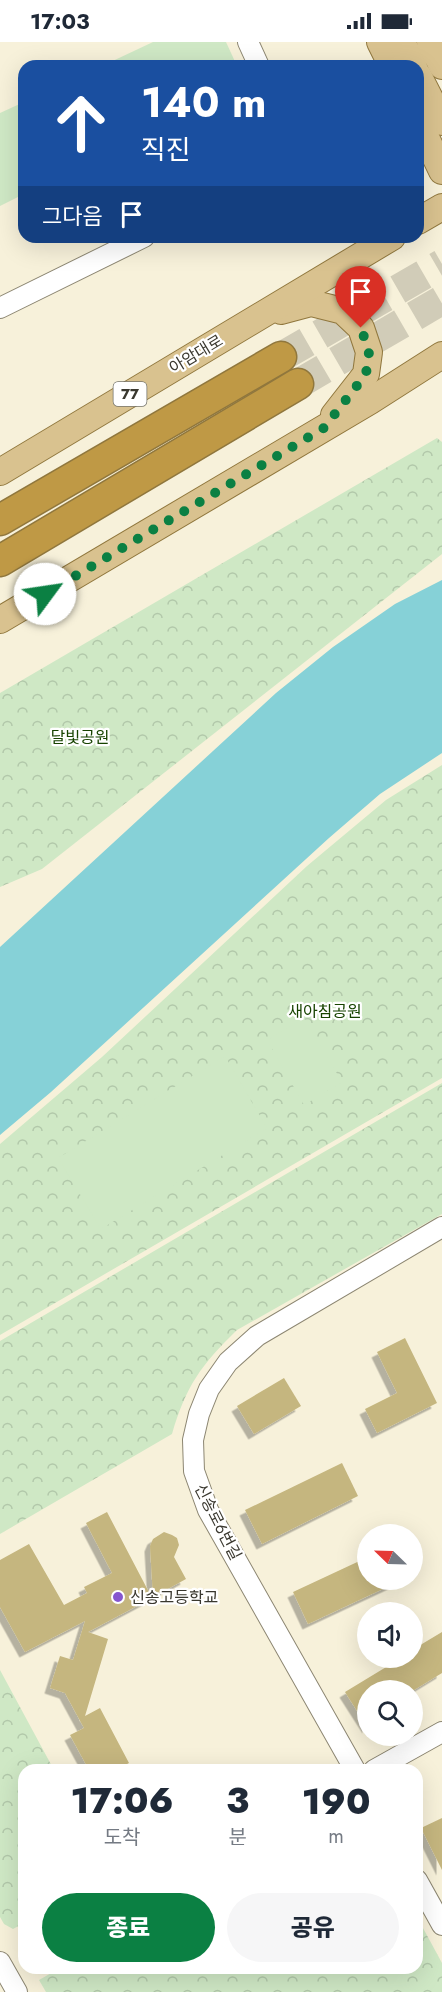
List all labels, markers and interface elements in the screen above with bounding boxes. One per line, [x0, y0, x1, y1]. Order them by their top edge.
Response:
text: 17:03 [30, 5, 90, 37]
text: 140 m [141, 72, 267, 133]
icon: ahead [42, 84, 120, 162]
text: 직진 [141, 130, 191, 169]
icon: arrive [115, 198, 148, 231]
text: 그다음 [42, 200, 103, 232]
pin [335, 266, 386, 328]
icon: arrive [344, 275, 377, 308]
street label: 아암대로 [165, 329, 227, 379]
road number: 77 [114, 382, 146, 406]
position arrow [13.0, 562, 77.0, 626]
park label: 달빛공원 [51, 726, 109, 749]
park label: 새아침공원 [288, 1000, 362, 1023]
street label: 신송로6번길 [189, 1480, 247, 1564]
north arrow [357, 1524, 423, 1590]
map controls [357, 1524, 423, 1746]
place label: 신송고등학교 [130, 1586, 218, 1609]
marker: 신송고등학교 [111, 1590, 125, 1604]
button: sound [357, 1602, 423, 1668]
button: search [357, 1680, 423, 1746]
text: 17:06 [71, 1774, 174, 1826]
text: 3 [226, 1774, 249, 1826]
text: 190 [302, 1775, 370, 1827]
text: m [328, 1822, 344, 1851]
text: 도착 [104, 1823, 140, 1852]
text: 분 [228, 1823, 247, 1852]
button: 종료 [42, 1893, 215, 1962]
button: 공유 [227, 1893, 399, 1962]

